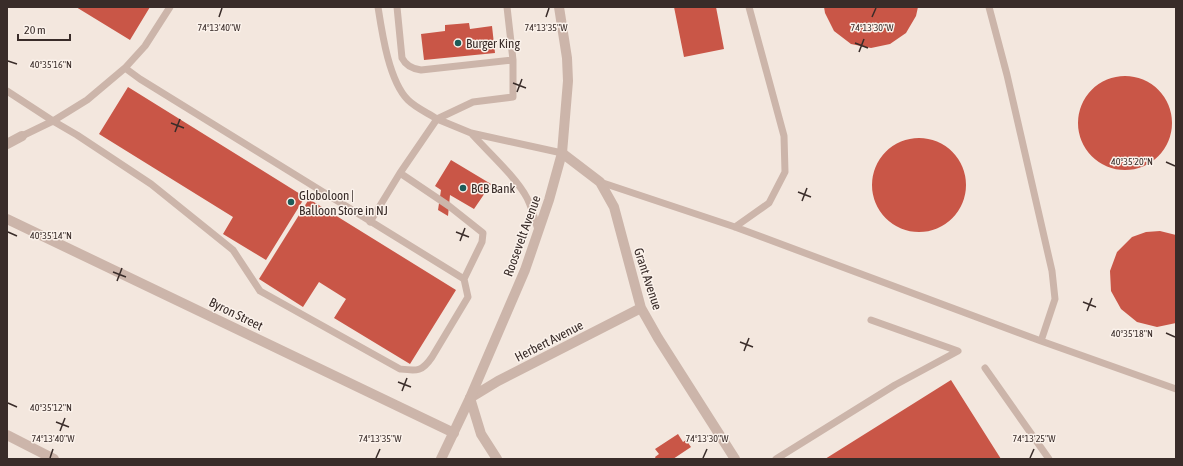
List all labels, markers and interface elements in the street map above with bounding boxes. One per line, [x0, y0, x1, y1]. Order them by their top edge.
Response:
scale bar [18, 16, 70, 42]
text: 74°13'40"W [197, 22, 241, 33]
text: 74°13'35"W [524, 22, 568, 33]
text: 74°13'30"W [850, 22, 894, 33]
text: 20 m [24, 23, 46, 37]
place label: Burger King [466, 36, 520, 51]
marker: Burger King [453, 38, 463, 48]
text: 40°35'16"N [30, 59, 72, 70]
text: 40°35'20"N [1111, 156, 1153, 167]
place label: BCB Bank [471, 181, 515, 196]
marker: BCB Bank [458, 183, 468, 193]
place label: Globoloon | Balloon Store in NJ [299, 188, 388, 218]
street label: Roosevelt Avenue [500, 193, 544, 279]
marker: Globoloon | Balloon Store in NJ [286, 197, 296, 207]
text: 40°35'14"N [30, 230, 72, 241]
street label: Grant Avenue [631, 246, 665, 312]
street label: Byron Street [207, 295, 266, 334]
street label: Herbert Avenue [512, 317, 586, 365]
text: 40°35'18"N [1111, 328, 1153, 339]
text: 40°35'12"N [30, 402, 72, 413]
text: 74°13'40"W [31, 433, 75, 444]
text: 74°13'35"W [358, 433, 402, 444]
text: 74°13'30"W [685, 433, 729, 444]
text: 74°13'25"W [1012, 433, 1056, 444]

